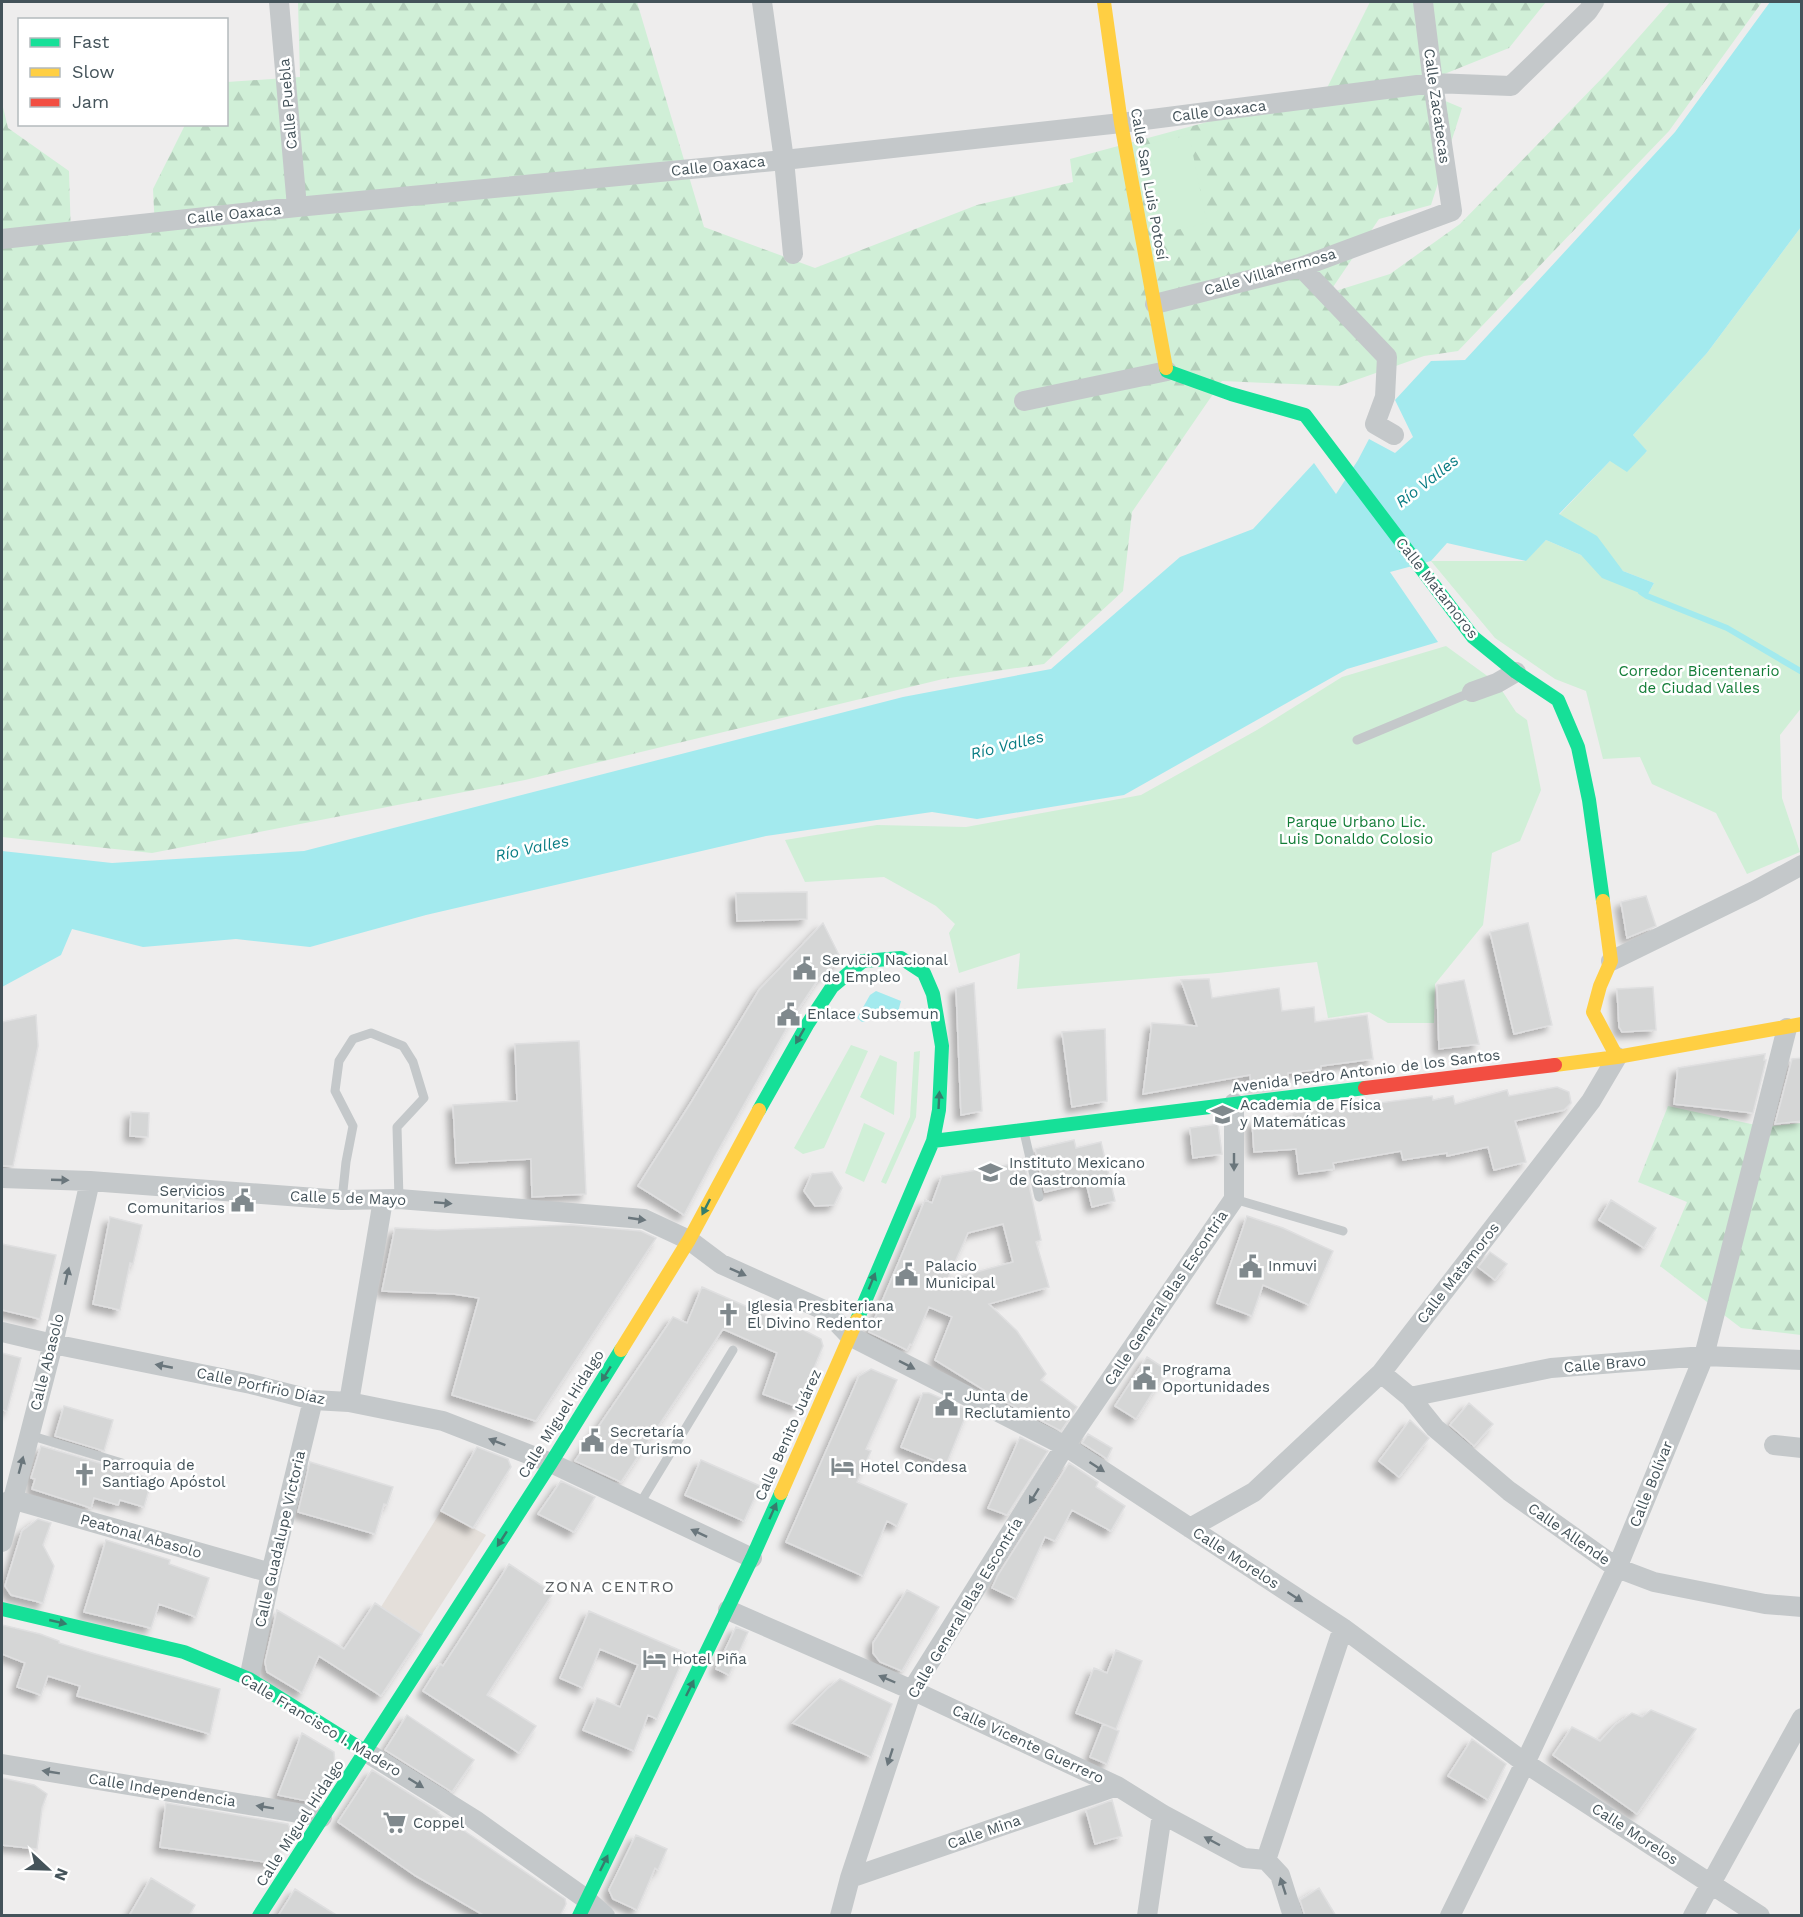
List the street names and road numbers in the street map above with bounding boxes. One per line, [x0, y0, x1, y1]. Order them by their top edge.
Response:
street label: Calle Zacatecas [1420, 47, 1454, 165]
street label: Calle Puebla [275, 57, 301, 150]
street label: Calle Oaxaca [1171, 96, 1268, 126]
street label: Calle San Luis Potosí [1127, 106, 1171, 262]
street label: Calle Oaxaca [670, 152, 767, 180]
street label: Calle Oaxaca [186, 200, 283, 228]
street label: Calle Villahermosa [1202, 244, 1339, 299]
street label: Calle Matamoros [1392, 534, 1482, 642]
street label: Avenida Pedro Antonio de los Santos [1231, 1046, 1501, 1096]
street label: Calle 5 de Mayo [290, 1187, 406, 1209]
street label: Calle General Blas Escontria [1100, 1206, 1232, 1389]
street label: Calle Matamoros [1413, 1219, 1503, 1327]
street label: Calle Abasolo [26, 1312, 68, 1412]
street label: Calle Miguel Hidalgo [514, 1346, 608, 1482]
street label: Calle Bravo [1563, 1351, 1647, 1377]
street label: Calle Porfirio Díaz [195, 1364, 327, 1408]
street label: Calle Benito Juárez [751, 1366, 825, 1504]
street label: Calle Bolívar [1626, 1438, 1676, 1530]
street label: Calle Guadalupe Victoria [251, 1448, 309, 1629]
street label: Calle Allende [1524, 1499, 1614, 1569]
street label: Peatonal Abasolo [78, 1510, 204, 1562]
street label: Calle General Blas Escontría [904, 1514, 1026, 1702]
street label: Calle Morelos [1189, 1523, 1283, 1593]
street label: Calle Francisco I. Madero [237, 1670, 405, 1780]
street label: Calle Vicente Guerrero [949, 1701, 1107, 1787]
street label: Calle Miguel Hidalgo [252, 1756, 348, 1890]
street label: Calle Independencia [87, 1769, 237, 1811]
street label: Calle Morelos [1588, 1799, 1682, 1869]
street label: Calle Mina [945, 1811, 1023, 1853]

